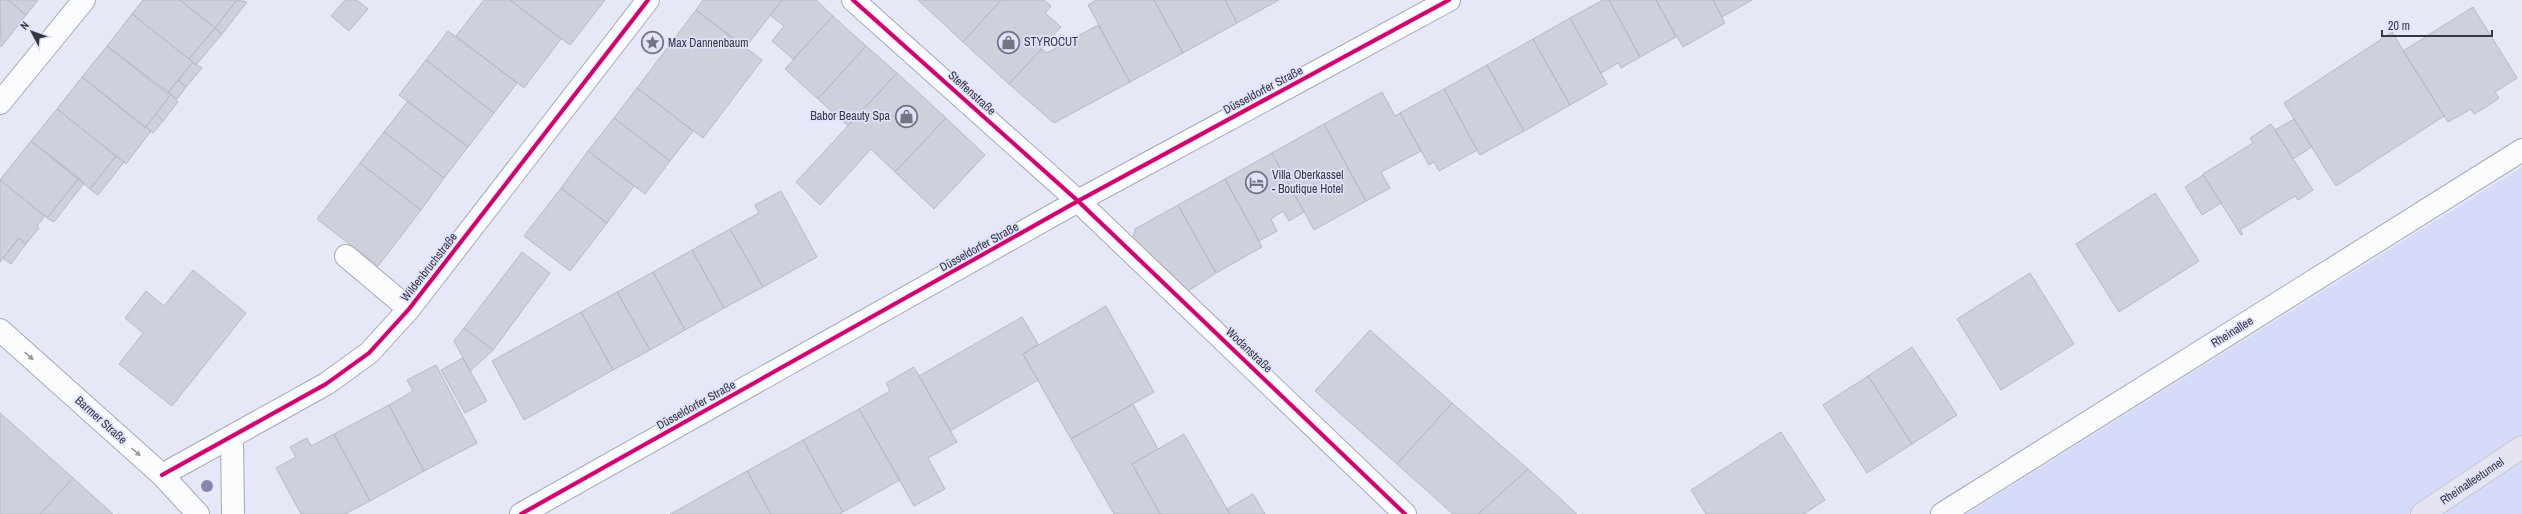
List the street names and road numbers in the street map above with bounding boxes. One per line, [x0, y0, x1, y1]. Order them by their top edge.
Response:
street label: Düsseldorfer Straße [1220, 62, 1306, 118]
street label: Steffenstraße [945, 67, 999, 119]
street label: Düsseldorfer Straße [937, 219, 1021, 275]
street label: Wildenbruchstraße [397, 229, 461, 305]
street label: Rheinallee [2208, 313, 2256, 351]
street label: Wodanstraße [1222, 324, 1276, 376]
street label: Düsseldorfer Straße [654, 377, 738, 433]
street label: Barmer Straße [72, 392, 130, 448]
street label: Rheinalleetunnel [2437, 454, 2507, 508]

